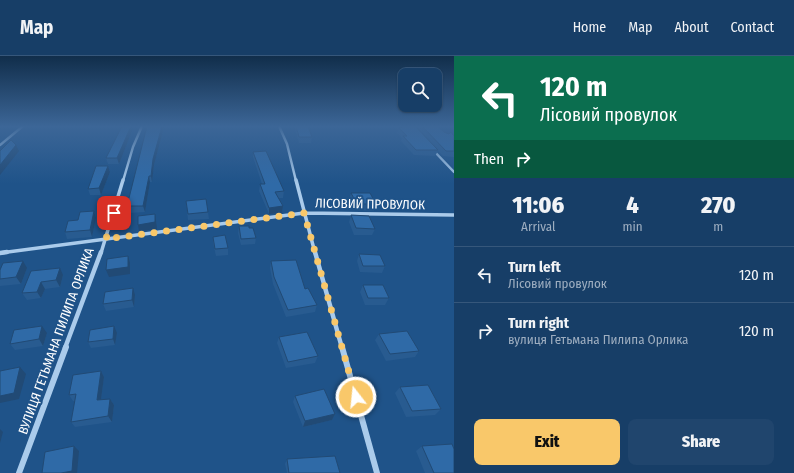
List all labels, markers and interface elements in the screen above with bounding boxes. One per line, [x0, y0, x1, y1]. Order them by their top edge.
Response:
text: Map [20, 16, 53, 39]
text: Home [573, 19, 606, 36]
text: Map [628, 19, 652, 36]
text: About [674, 19, 709, 36]
text: Contact [731, 19, 774, 36]
map controls [398, 68, 442, 112]
button: search [398, 68, 442, 112]
text: 120 m [540, 70, 607, 103]
icon: left [474, 72, 526, 124]
text: Лісовий провулок [540, 104, 677, 126]
icon: right [512, 148, 534, 170]
text: Then [474, 150, 504, 168]
text: 11:06 [512, 191, 564, 219]
text: 4 [626, 191, 639, 219]
text: 270 [701, 191, 736, 219]
pin [97, 196, 131, 230]
street label: ЛІСОВИЙ ПРОВУЛОК [315, 196, 425, 212]
icon: arrive [103, 202, 125, 224]
text: Arrival [521, 219, 556, 234]
text: min [623, 219, 643, 234]
text: m [713, 219, 723, 234]
street label: ВУЛИЦЯ ГЕТЬМАНА ПИЛИПА ОРЛИКА [15, 245, 97, 436]
text: Turn left [508, 258, 561, 276]
icon: left [474, 264, 496, 286]
text: 120 m [739, 266, 774, 284]
text: Лісовий провулок [508, 276, 607, 291]
text: Turn right [508, 314, 569, 332]
icon: right [474, 320, 496, 342]
text: 120 m [739, 322, 774, 340]
text: вулиця Гетьмана Пилипа Орлика [508, 332, 688, 347]
position arrow [335, 376, 377, 418]
button: Exit [474, 419, 620, 465]
button: Share [628, 419, 774, 465]

